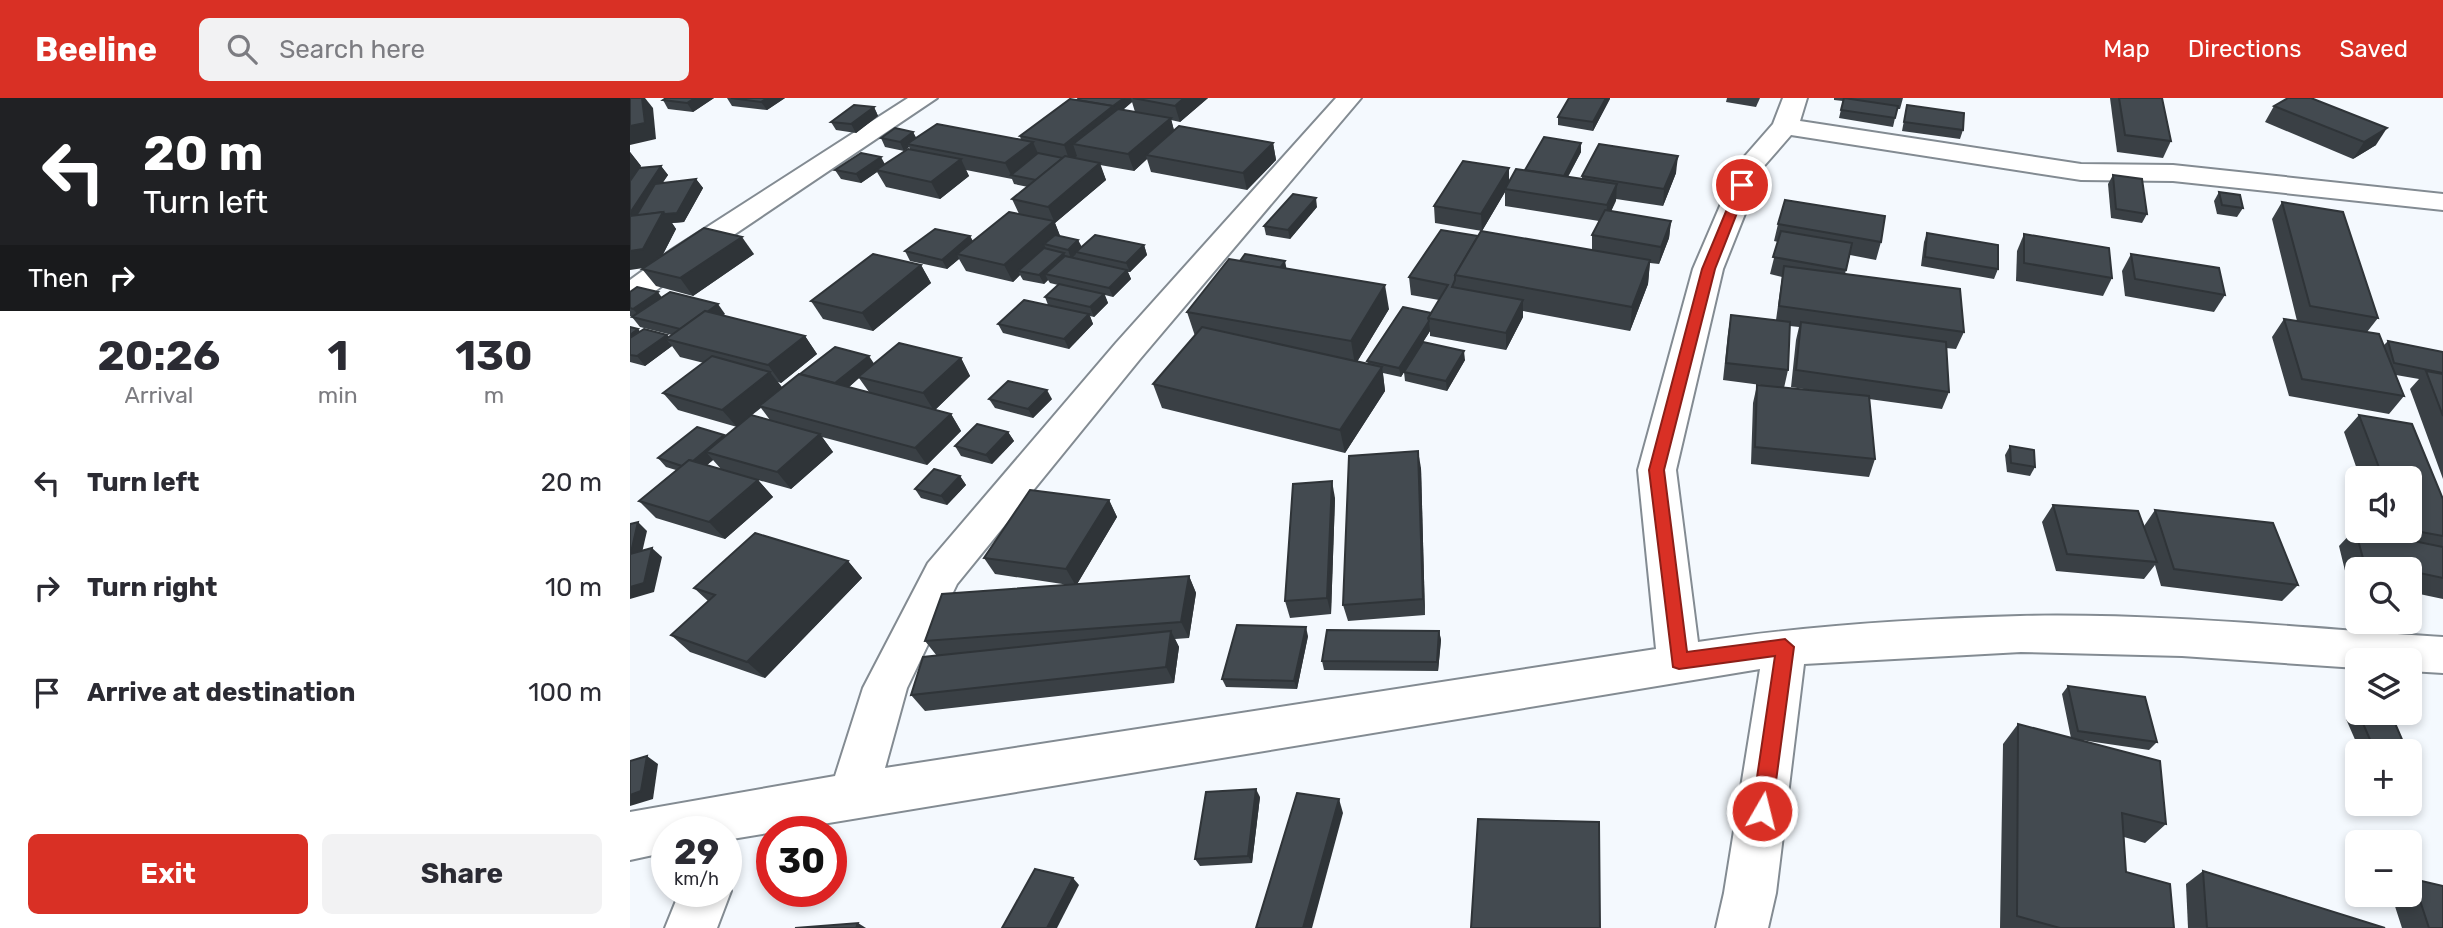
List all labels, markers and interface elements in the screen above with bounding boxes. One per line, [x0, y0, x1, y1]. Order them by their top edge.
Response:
search box [199, 18, 689, 81]
text: Beeline [35, 30, 157, 69]
icon: search [223, 30, 261, 68]
text: Search here [279, 34, 425, 65]
text: Map [2103, 35, 2150, 63]
text: Directions [2188, 35, 2301, 63]
text: Saved [2339, 35, 2408, 63]
text: 20 m [143, 124, 264, 182]
icon: left [28, 126, 119, 217]
pin [1712, 155, 1772, 215]
icon: arrive [1723, 166, 1761, 204]
text: Turn left [143, 183, 268, 221]
icon: right [103, 259, 141, 297]
text: Then [28, 263, 89, 294]
text: 20:26 [98, 331, 220, 381]
text: 1 [327, 331, 348, 381]
text: 130 [455, 331, 532, 381]
text: Arrival [124, 381, 193, 409]
text: min [318, 381, 358, 409]
text: m [484, 381, 504, 409]
icon: left [28, 464, 66, 502]
map controls [2345, 466, 2422, 907]
button: sound [2345, 466, 2422, 543]
text: Turn left [87, 467, 199, 498]
text: 20 m [541, 467, 602, 498]
button: search [2345, 557, 2422, 634]
icon: right [28, 569, 66, 607]
text: Turn right [87, 572, 217, 603]
text: 10 m [545, 572, 602, 603]
button: layers [2345, 648, 2422, 725]
icon: arrive [28, 674, 66, 712]
text: Arrive at destination [87, 677, 355, 708]
text: 100 m [528, 677, 602, 708]
button: + [2345, 739, 2422, 816]
position arrow [1725, 774, 1799, 848]
speed limit sign: 30 [756, 816, 847, 907]
button: − [2345, 830, 2422, 907]
text: 29 [674, 831, 719, 873]
button: Exit [28, 834, 308, 914]
button: Share [322, 834, 602, 914]
text: km/h [674, 868, 719, 890]

